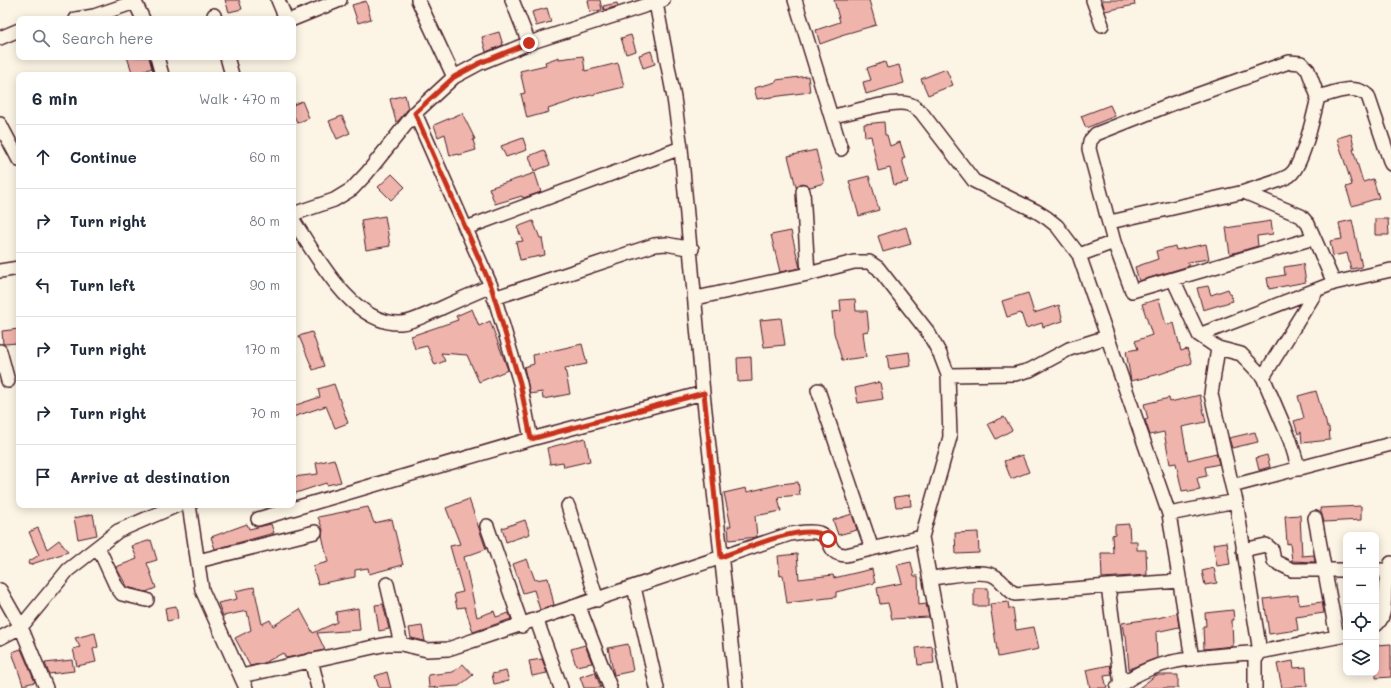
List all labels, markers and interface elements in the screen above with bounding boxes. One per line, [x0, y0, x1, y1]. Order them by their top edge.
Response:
search box [16, 16, 296, 60]
icon: search [30, 27, 52, 49]
text: Search here [62, 28, 153, 48]
route end [520, 34, 538, 52]
text: 6 min [32, 87, 77, 109]
text: Walk · 470 m [199, 90, 280, 107]
icon: ahead [32, 146, 54, 168]
text: Continue [70, 147, 137, 167]
text: 60 m [250, 148, 280, 165]
icon: right [32, 210, 54, 232]
text: Turn right [70, 211, 147, 231]
text: 80 m [250, 212, 280, 229]
icon: left [32, 274, 54, 296]
text: Turn left [70, 275, 135, 295]
text: 90 m [250, 276, 280, 293]
icon: right [32, 338, 54, 360]
text: Turn right [70, 339, 147, 359]
text: 170 m [244, 340, 280, 357]
icon: right [32, 402, 54, 424]
text: Turn right [70, 403, 147, 423]
text: 70 m [250, 404, 280, 421]
icon: arrive [32, 466, 54, 488]
text: Arrive at destination [70, 467, 230, 487]
route start [819, 530, 837, 548]
map controls [1343, 532, 1379, 676]
button: + [1343, 532, 1379, 568]
button: − [1343, 568, 1379, 604]
button: locate [1343, 604, 1379, 640]
button: layers [1343, 640, 1379, 676]

